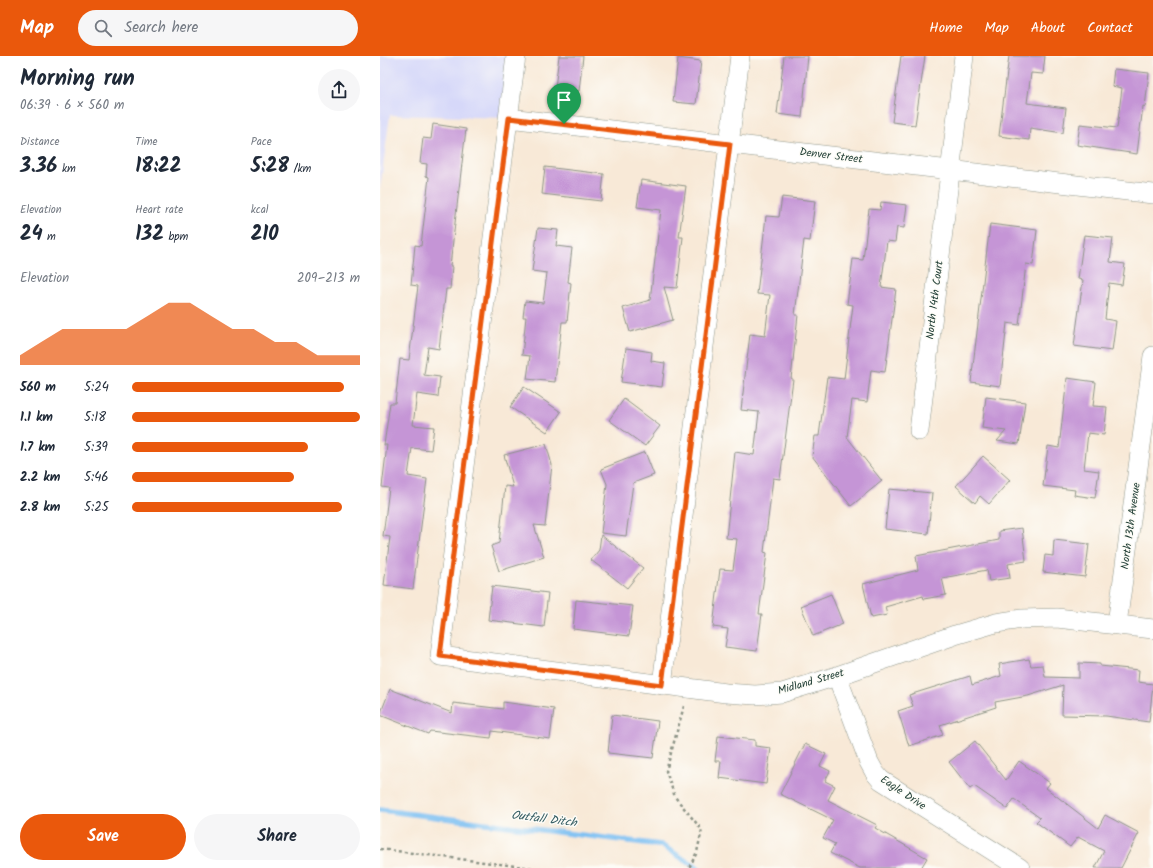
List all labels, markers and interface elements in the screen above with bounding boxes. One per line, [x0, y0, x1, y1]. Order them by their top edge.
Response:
search box [78, 10, 358, 46]
text: Map [20, 13, 54, 43]
text: Search here [124, 16, 198, 40]
icon: search [92, 17, 114, 39]
text: Home [929, 17, 963, 39]
text: Map [985, 17, 1009, 39]
text: About [1031, 17, 1065, 39]
text: Contact [1087, 17, 1133, 39]
text: Morning run [20, 62, 135, 97]
button: share [318, 69, 360, 111]
pin [547, 83, 581, 124]
icon: arrive [553, 89, 575, 111]
text: 06:39 · 6 × 560 m [20, 95, 124, 116]
text: Distance [20, 133, 60, 151]
text: Time [135, 133, 158, 151]
text: Pace [251, 133, 272, 151]
street label: Denver Street [798, 143, 864, 169]
text: 3.36 [20, 151, 57, 183]
text: 18:22 [135, 151, 181, 183]
text: 5:28 [251, 151, 289, 183]
text: km [57, 160, 76, 178]
text: /km [289, 160, 311, 178]
text: Elevation [20, 201, 62, 219]
text: Heart rate [135, 201, 183, 219]
text: kcal [251, 201, 269, 219]
text: 24 [20, 219, 43, 251]
text: 132 [135, 219, 164, 251]
text: 210 [251, 219, 279, 251]
text: m [43, 228, 56, 246]
text: bpm [164, 228, 188, 246]
street label: North 14th Court [921, 259, 949, 341]
text: Elevation [20, 268, 69, 289]
text: 209–213 m [297, 268, 360, 289]
text: 560 m [20, 377, 56, 398]
text: 5:24 [84, 377, 109, 398]
text: 1.1 km [20, 407, 53, 428]
text: 5:18 [84, 407, 106, 428]
text: 1.7 km [20, 437, 55, 458]
text: 5:39 [84, 437, 108, 458]
text: 2.2 km [20, 467, 60, 488]
text: 5:46 [84, 467, 109, 488]
street label: North 13th Avenue [1116, 481, 1146, 570]
text: 2.8 km [20, 497, 60, 518]
text: 5:25 [84, 497, 109, 518]
street label: Midland Street [776, 664, 847, 700]
street label: Eagle Drive [876, 771, 930, 815]
water label: Outfall Ditch [510, 806, 579, 833]
button: Save [20, 814, 186, 860]
button: Share [194, 814, 360, 860]

